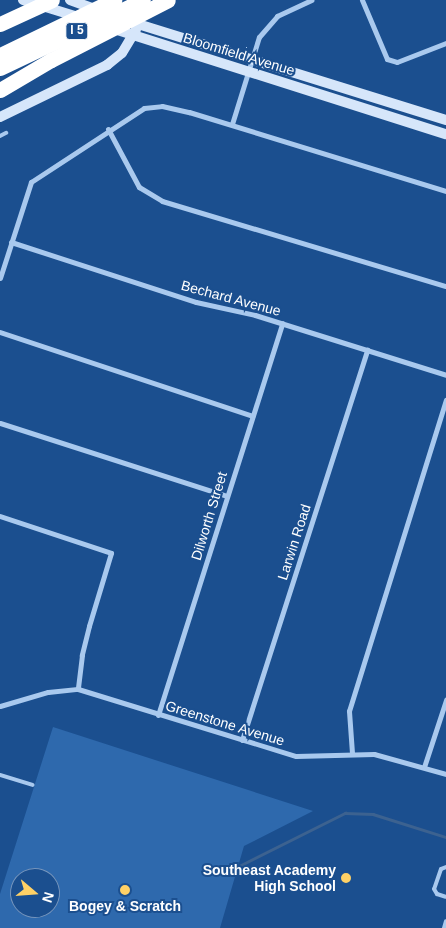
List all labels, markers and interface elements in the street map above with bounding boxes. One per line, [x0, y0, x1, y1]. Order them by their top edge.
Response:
road number: I 5 [64, 22, 90, 40]
street label: Bloomfield Avenue [181, 29, 297, 79]
street label: Bechard Avenue [179, 277, 283, 319]
street label: Dilworth Street [188, 470, 230, 562]
street label: Larwin Road [274, 502, 314, 582]
street label: Greenstone Avenue [163, 697, 287, 749]
place label: Southeast Academy High School [202, 862, 336, 894]
north arrow [10, 868, 60, 918]
marker: Southeast Academy High School [340, 872, 352, 884]
marker: Bogey & Scratch [119, 884, 131, 896]
text: N [39, 890, 57, 905]
place label: Bogey & Scratch [69, 898, 181, 914]

